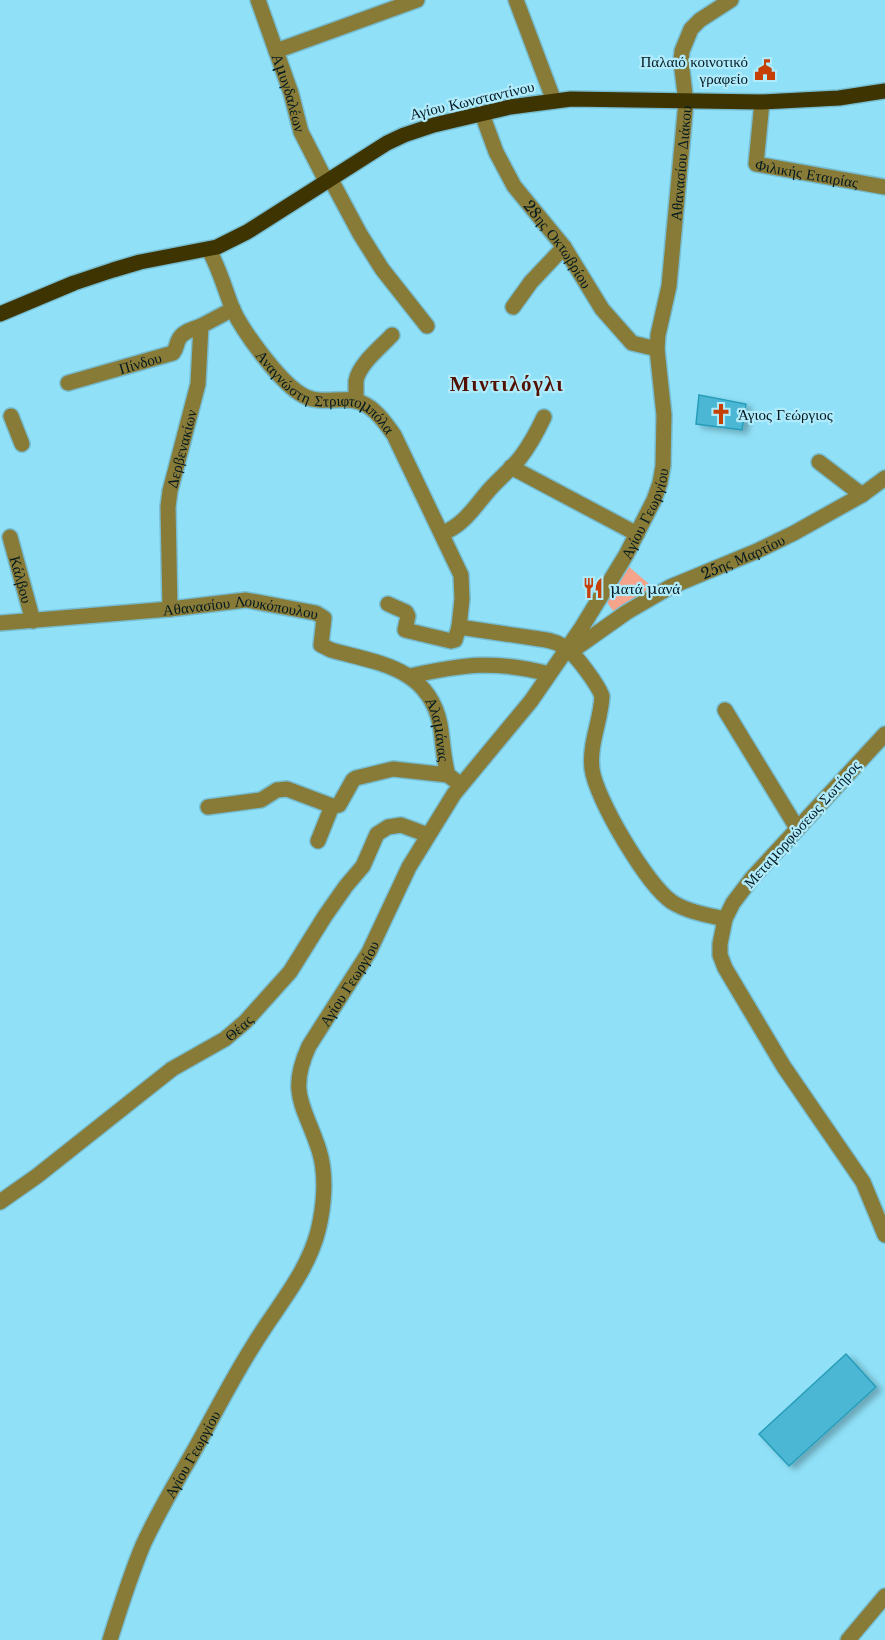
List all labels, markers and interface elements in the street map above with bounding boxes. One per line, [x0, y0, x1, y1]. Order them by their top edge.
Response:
street label: Αμυγδαλέων [268, 51, 310, 134]
place label: Παλαιό κοινοτικό γραφείο [640, 52, 748, 88]
public building icon: Παλαιό κοινοτικό γραφείο [753, 58, 777, 82]
street label: Αγίου Κωνσταντίνου [408, 76, 536, 124]
street label: Αθανασίου Διάκου [666, 105, 695, 222]
street label: Φιλικής Εταιρίας [754, 155, 860, 192]
street label: 28ης Οκτωβρίου [520, 196, 596, 292]
street label: Αναγνώστη Στριφτομπόλα [252, 346, 399, 437]
street label: Πίνδου [116, 347, 164, 378]
district label: Μιντιλόγλι [450, 371, 564, 397]
church icon: Άγιος Γεώργιος [709, 402, 733, 426]
place label: Άγιος Γεώργιος [738, 405, 833, 424]
street label: Δερβενακίων [162, 407, 201, 490]
street label: Αγίου Γεωργίου [616, 466, 672, 562]
street label: 25ης Μαρτίου [698, 530, 788, 583]
street label: Κάλβου [6, 554, 37, 605]
restaurant icon: ματά μανά [581, 576, 605, 600]
place label: ματά μανά [610, 579, 680, 598]
street label: Αθανασίου Λουκόπουλου [162, 590, 320, 623]
street label: Αλαμάνας [422, 694, 454, 763]
street label: Μεταμορφώσεως Σωτήρος [739, 756, 865, 892]
street label: Αγίου Γεωργίου [315, 937, 383, 1030]
street label: Θέας [220, 1011, 257, 1045]
street label: Αγίου Γεωργίου [160, 1407, 224, 1501]

